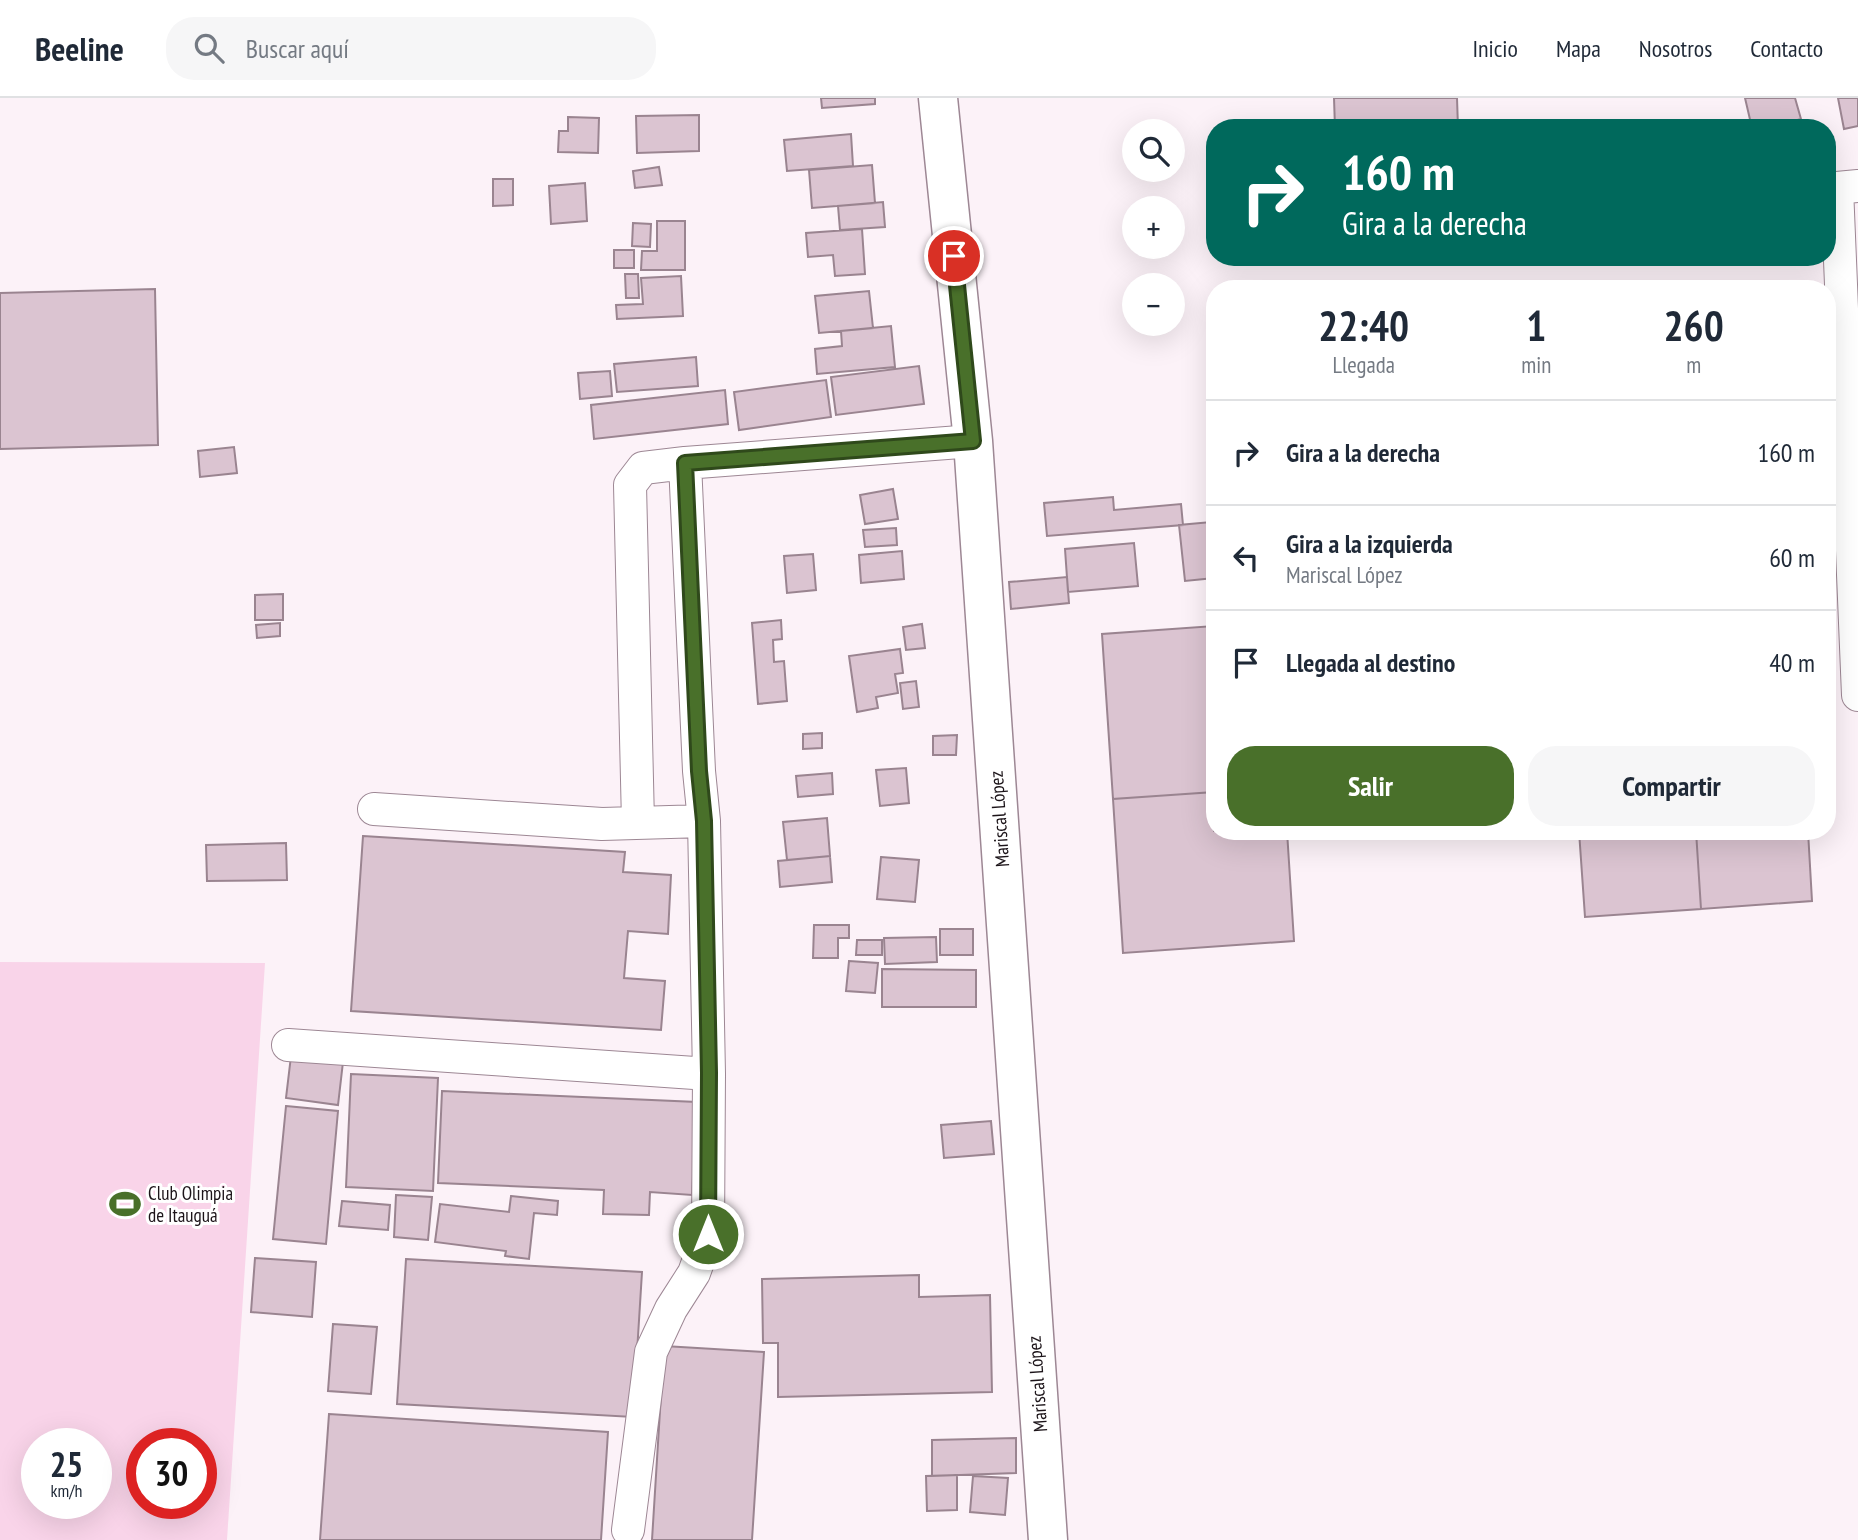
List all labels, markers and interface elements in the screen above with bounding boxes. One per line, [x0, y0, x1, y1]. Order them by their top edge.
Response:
search box [166, 17, 656, 80]
text: Beeline [35, 27, 124, 70]
icon: search [190, 29, 228, 67]
text: Buscar aquí [246, 32, 349, 65]
text: Inicio [1472, 33, 1518, 64]
text: Mapa [1556, 33, 1601, 64]
text: Nosotros [1639, 33, 1712, 64]
text: Contacto [1750, 33, 1823, 64]
map controls [1122, 119, 1185, 336]
button: search [1122, 119, 1185, 182]
text: 160 m [1342, 140, 1455, 204]
icon: right [1227, 147, 1318, 238]
button: + [1122, 196, 1185, 259]
text: Gira a la derecha [1342, 202, 1527, 244]
pin [924, 226, 984, 286]
icon: arrive [935, 237, 973, 275]
button: − [1122, 273, 1185, 336]
text: 22:40 [1318, 298, 1409, 353]
text: 1 [1526, 298, 1546, 353]
text: 260 [1664, 298, 1724, 353]
text: Llegada [1332, 350, 1395, 379]
text: min [1521, 350, 1551, 379]
text: m [1686, 350, 1701, 379]
icon: right [1227, 434, 1265, 472]
text: Gira a la derecha [1286, 436, 1440, 469]
text: 160 m [1757, 436, 1815, 469]
text: Gira a la izquierda [1286, 527, 1453, 560]
icon: left [1227, 539, 1265, 577]
text: 60 m [1769, 541, 1815, 574]
text: Mariscal López [1286, 560, 1403, 589]
icon: arrive [1227, 644, 1265, 682]
text: Llegada al destino [1286, 646, 1455, 679]
text: 40 m [1769, 646, 1815, 679]
button: Salir [1227, 746, 1514, 826]
button: Compartir [1528, 746, 1815, 826]
street label: Mariscal López [984, 770, 1014, 868]
place label: Club Olimpia de Itauguá [148, 1181, 233, 1227]
sports icon: Club Olimpia de Itauguá [108, 1187, 142, 1221]
position arrow [671, 1197, 745, 1271]
street label: Mariscal López [1022, 1335, 1052, 1433]
speed limit sign: 30 [126, 1428, 217, 1519]
text: 25 [50, 1441, 83, 1487]
text: km/h [51, 1479, 82, 1502]

